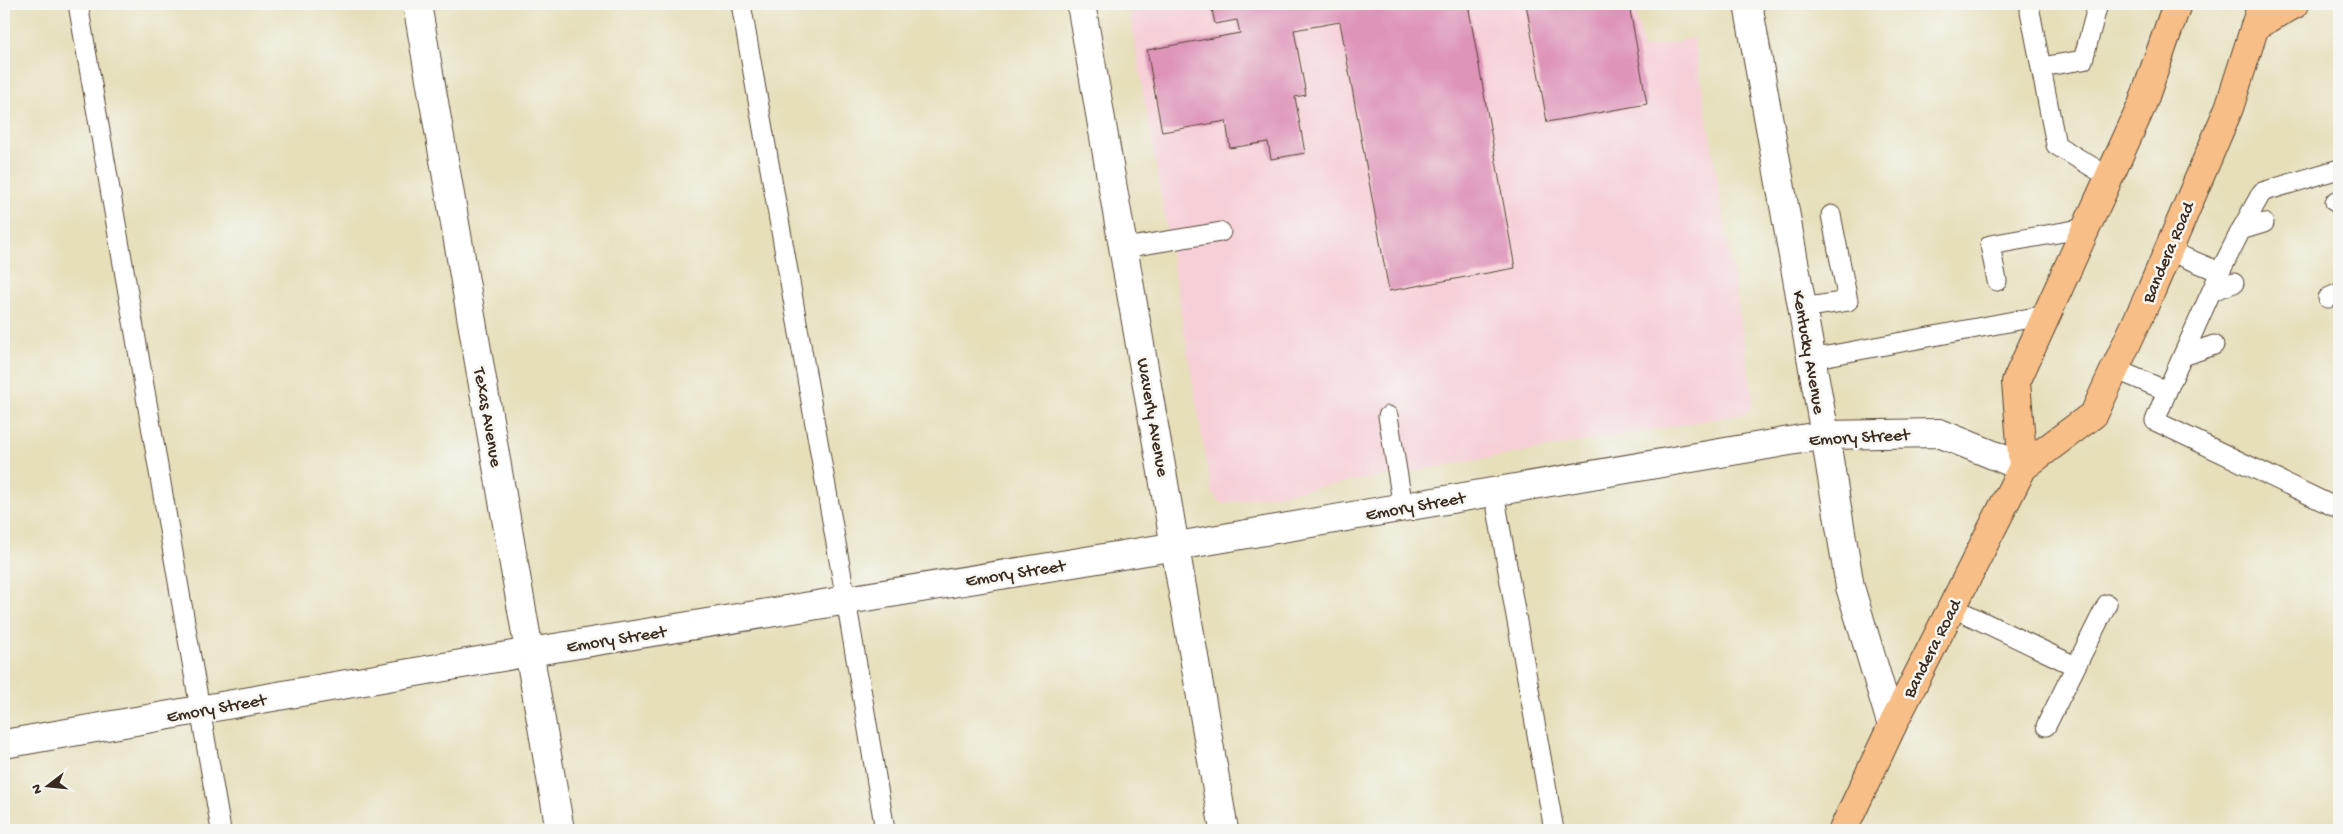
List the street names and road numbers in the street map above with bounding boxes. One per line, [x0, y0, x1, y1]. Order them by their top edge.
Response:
street label: Bandera Road [2138, 198, 2201, 307]
street label: Kentucky Avenue [1786, 289, 1829, 416]
street label: Waverly Avenue [1131, 356, 1172, 479]
street label: Texas Avenue [467, 365, 506, 470]
street label: Emory Street [1808, 425, 1912, 452]
street label: Emory Street [1364, 488, 1469, 527]
street label: Emory Street [964, 556, 1068, 593]
street label: Bandera Road [1899, 595, 1968, 703]
street label: Emory Street [565, 622, 669, 659]
street label: Emory Street [165, 690, 270, 729]

